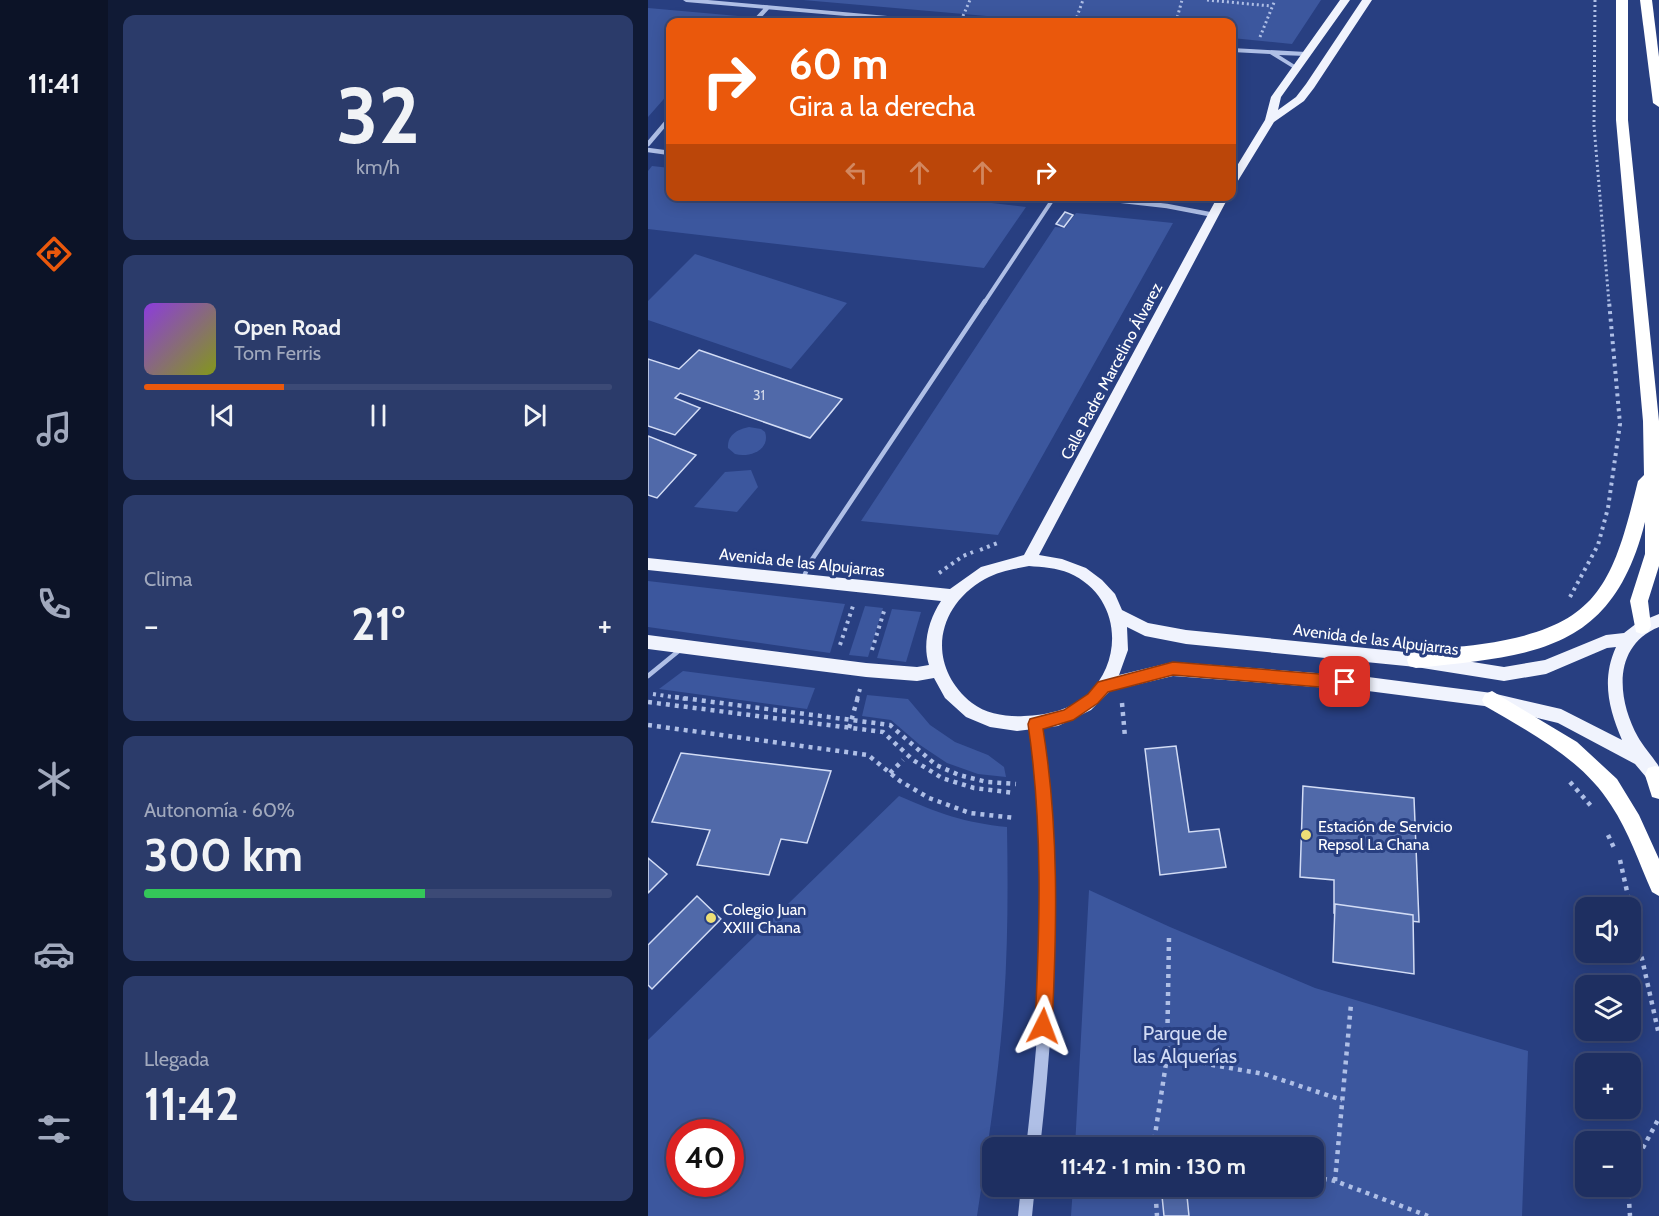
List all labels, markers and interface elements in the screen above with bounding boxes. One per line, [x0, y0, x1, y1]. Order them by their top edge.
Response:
text: 60 m [789, 38, 888, 90]
icon: right [690, 42, 768, 120]
text: 11:41 [28, 67, 80, 100]
text: 32 [336, 68, 420, 163]
text: Gira a la derecha [789, 90, 975, 123]
text: km/h [356, 155, 400, 179]
icon: left [840, 156, 873, 189]
icon: ahead [903, 156, 936, 189]
icon: ahead [966, 156, 999, 189]
icon: right [1029, 156, 1062, 189]
icon: directions [33, 233, 75, 275]
street label: Calle Padre Marcelino Álvarez [1057, 279, 1166, 463]
text: Open Road [234, 314, 341, 341]
text: Tom Ferris [234, 341, 321, 365]
house number: 31 [753, 386, 765, 404]
icon: previous [206, 399, 239, 432]
icon: pause [362, 399, 395, 432]
icon: next [518, 399, 551, 432]
icon: music [33, 408, 75, 450]
street label: Avenida de las Alpujarras [718, 544, 886, 581]
text: Clima [144, 567, 192, 591]
icon: phone [33, 583, 75, 625]
text: 21° [351, 597, 405, 651]
text: − [144, 605, 159, 645]
text: + [597, 605, 612, 645]
street label: Avenida de las Alpujarras [1292, 620, 1460, 659]
pin [1319, 656, 1370, 707]
icon: arrive [1328, 665, 1361, 698]
icon: climate [33, 758, 75, 800]
text: Autonomía · 60% [144, 798, 295, 822]
place label: Estación de Servicio Repsol La Chana [1318, 817, 1453, 854]
text: 300 km [144, 828, 303, 882]
marker: Estación de Servicio Repsol La Chana [1299, 828, 1313, 842]
map controls [1575, 897, 1641, 1197]
button: sound [1575, 897, 1641, 963]
place label: Colegio Juan XXIII Chana [723, 900, 806, 937]
marker: Colegio Juan XXIII Chana [704, 911, 718, 925]
icon: car [33, 933, 75, 975]
button: layers [1575, 975, 1641, 1041]
position arrow [1011, 994, 1075, 1058]
park label: Parque de las Alquerías [1133, 1021, 1237, 1068]
text: Llegada [144, 1047, 209, 1071]
button: + [1575, 1053, 1641, 1119]
text: 11:42 [144, 1077, 239, 1131]
icon: filters [33, 1108, 75, 1150]
speed limit sign: 40 [666, 1119, 744, 1197]
button: − [1575, 1131, 1641, 1197]
text: 11:42 · 1 min · 130 m [1060, 1153, 1246, 1180]

